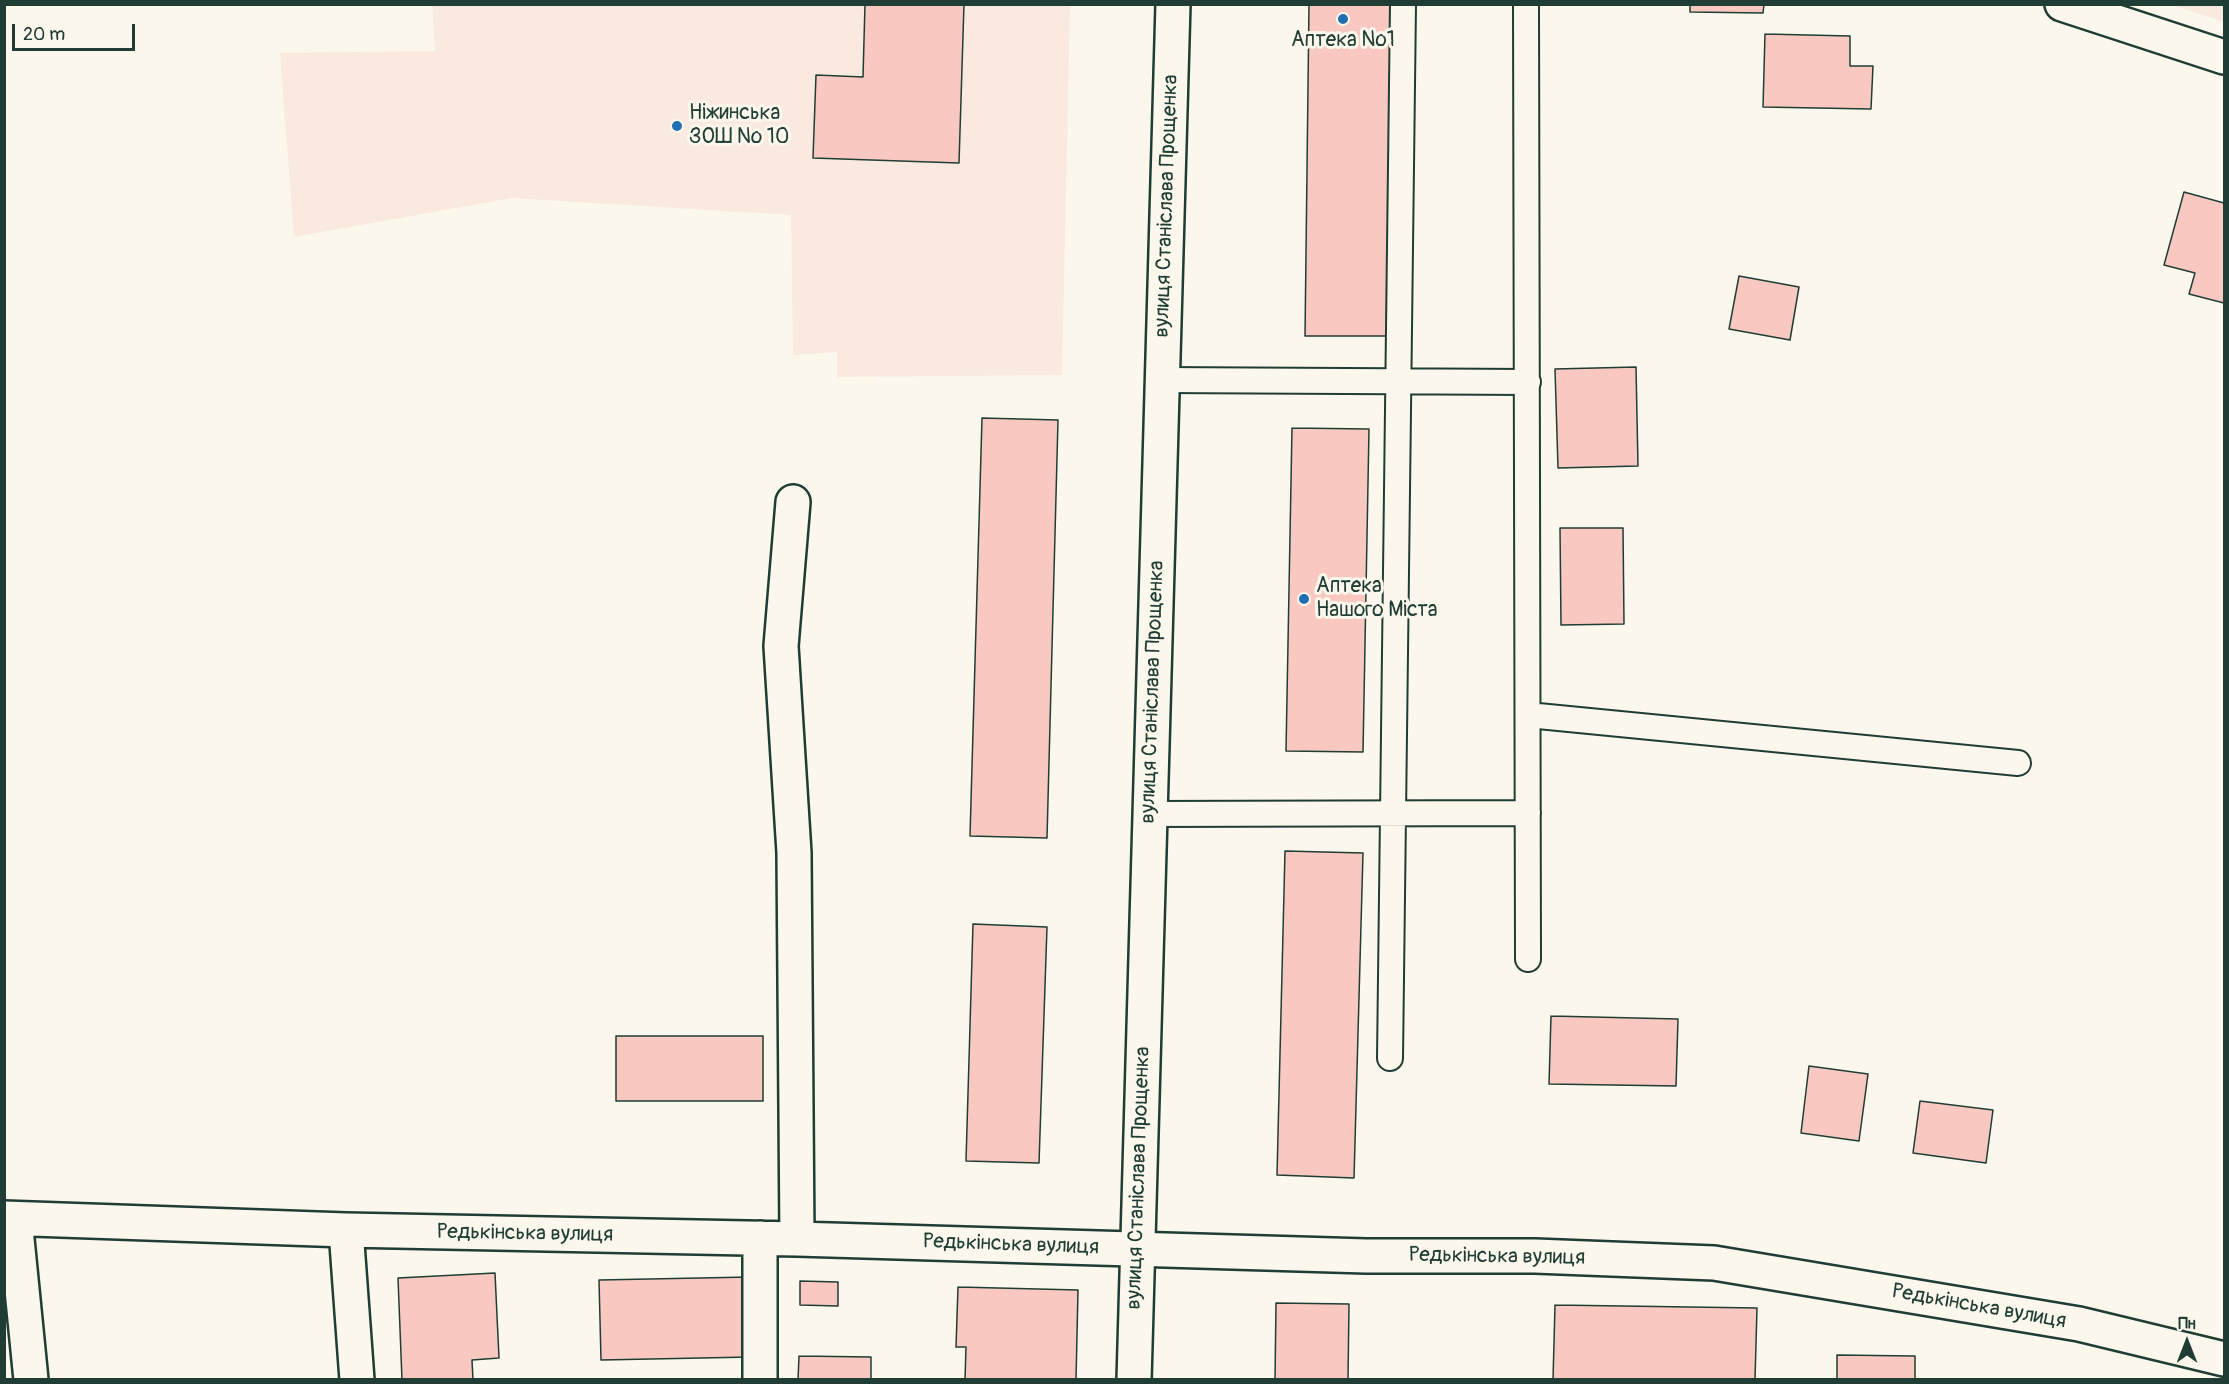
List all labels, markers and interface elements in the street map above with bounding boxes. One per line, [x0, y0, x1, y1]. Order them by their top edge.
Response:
scale bar [15, 12, 138, 50]
marker: Аптека №1 [1336, 12, 1350, 26]
text: 20 m [23, 23, 65, 46]
place label: Аптека №1 [1291, 28, 1395, 54]
street label: вулиця Станіслава Прощенка [1150, 74, 1184, 338]
place label: Ніжинська ЗОШ № 10 [689, 101, 789, 151]
marker: Ніжинська ЗОШ № 10 [670, 119, 684, 133]
street label: вулиця Станіслава Прощенка [1136, 560, 1170, 824]
place label: Аптека Нашого Міста [1316, 574, 1438, 624]
marker: Аптека Нашого Міста [1297, 592, 1311, 606]
street label: вулиця Станіслава Прощенка [1122, 1046, 1156, 1310]
street label: Редькінська вулиця [437, 1220, 613, 1248]
street label: Редькінська вулиця [922, 1229, 1100, 1261]
street label: Редькінська вулиця [1409, 1243, 1585, 1271]
street label: Редькінська вулиця [1890, 1279, 2068, 1335]
north arrow [2157, 1312, 2217, 1372]
text: Пн [2178, 1314, 2196, 1334]

